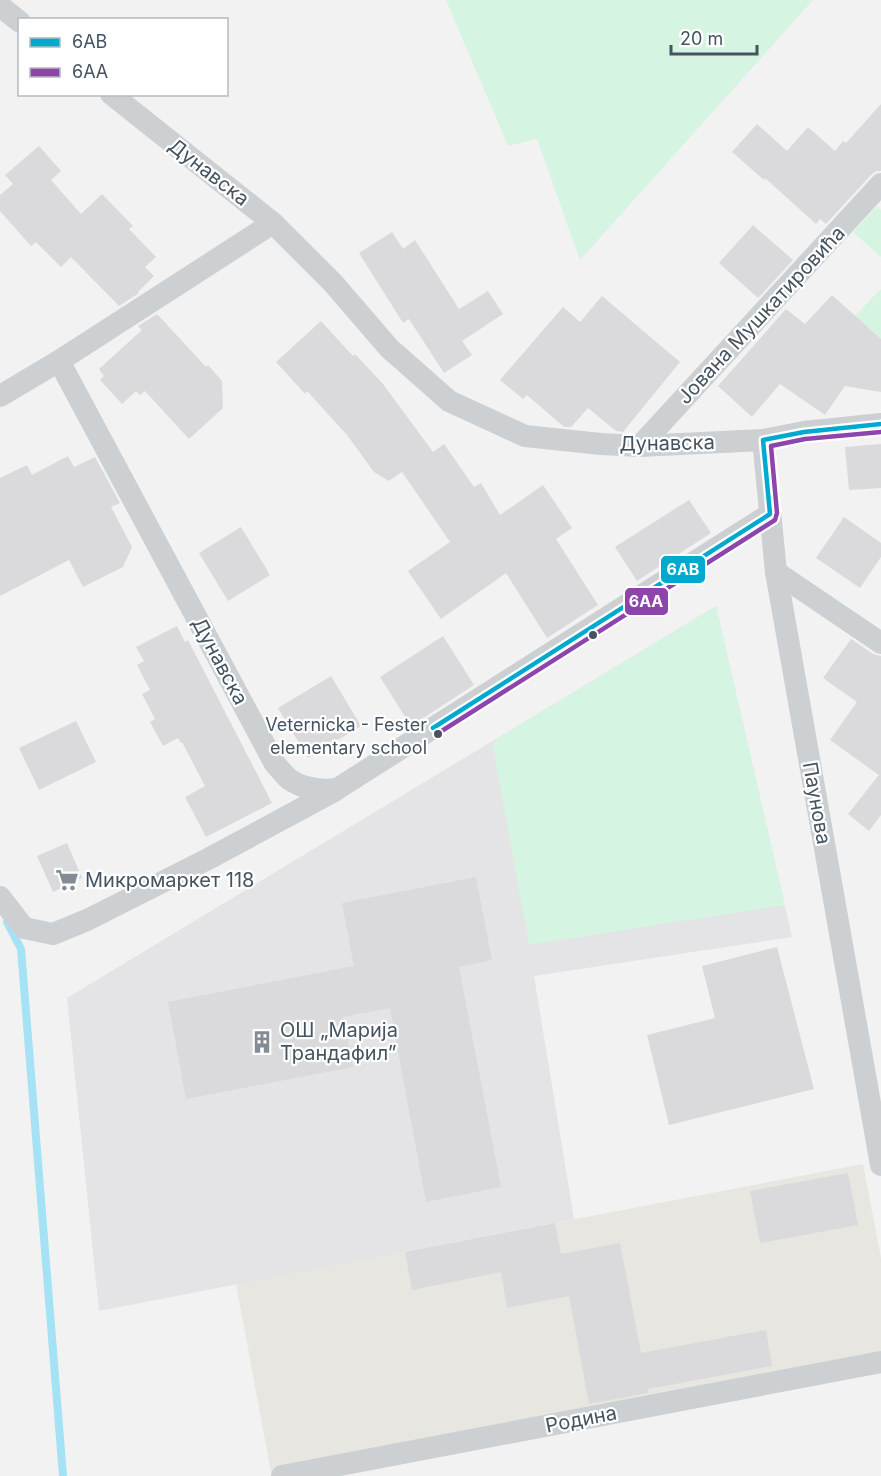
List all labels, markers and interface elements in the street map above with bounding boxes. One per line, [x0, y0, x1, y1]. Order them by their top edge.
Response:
legend [18, 18, 228, 96]
scale bar [671, 18, 756, 56]
text: 20 m [680, 28, 723, 49]
text: 6AB [72, 31, 107, 52]
text: 6AA [72, 61, 108, 82]
street label: Дунавска [164, 133, 254, 211]
street label: Јована Мушкатировића [672, 221, 850, 409]
street label: Дунавска [619, 430, 715, 456]
line badge: 6AB [660, 555, 706, 584]
text: 6AB [667, 559, 699, 579]
line badge: 6AA [624, 587, 669, 616]
text: 6AA [629, 591, 663, 611]
street label: Дунавска [187, 613, 253, 709]
unlabelled marker [587, 629, 599, 641]
place label: Veternicka - Fester elementary school [265, 714, 427, 758]
marker: Veternicka - Fester elementary school [432, 728, 444, 740]
street label: Паунова [798, 760, 836, 846]
supermarket icon: Микромаркет 118 [54, 867, 80, 893]
place label: Микромаркет 118 [85, 868, 254, 892]
place label: ОШ „Марија Трандафил” [280, 1018, 398, 1065]
building icon: ОШ „Марија Трандафил” [249, 1029, 275, 1055]
street label: Родина [543, 1400, 619, 1438]

